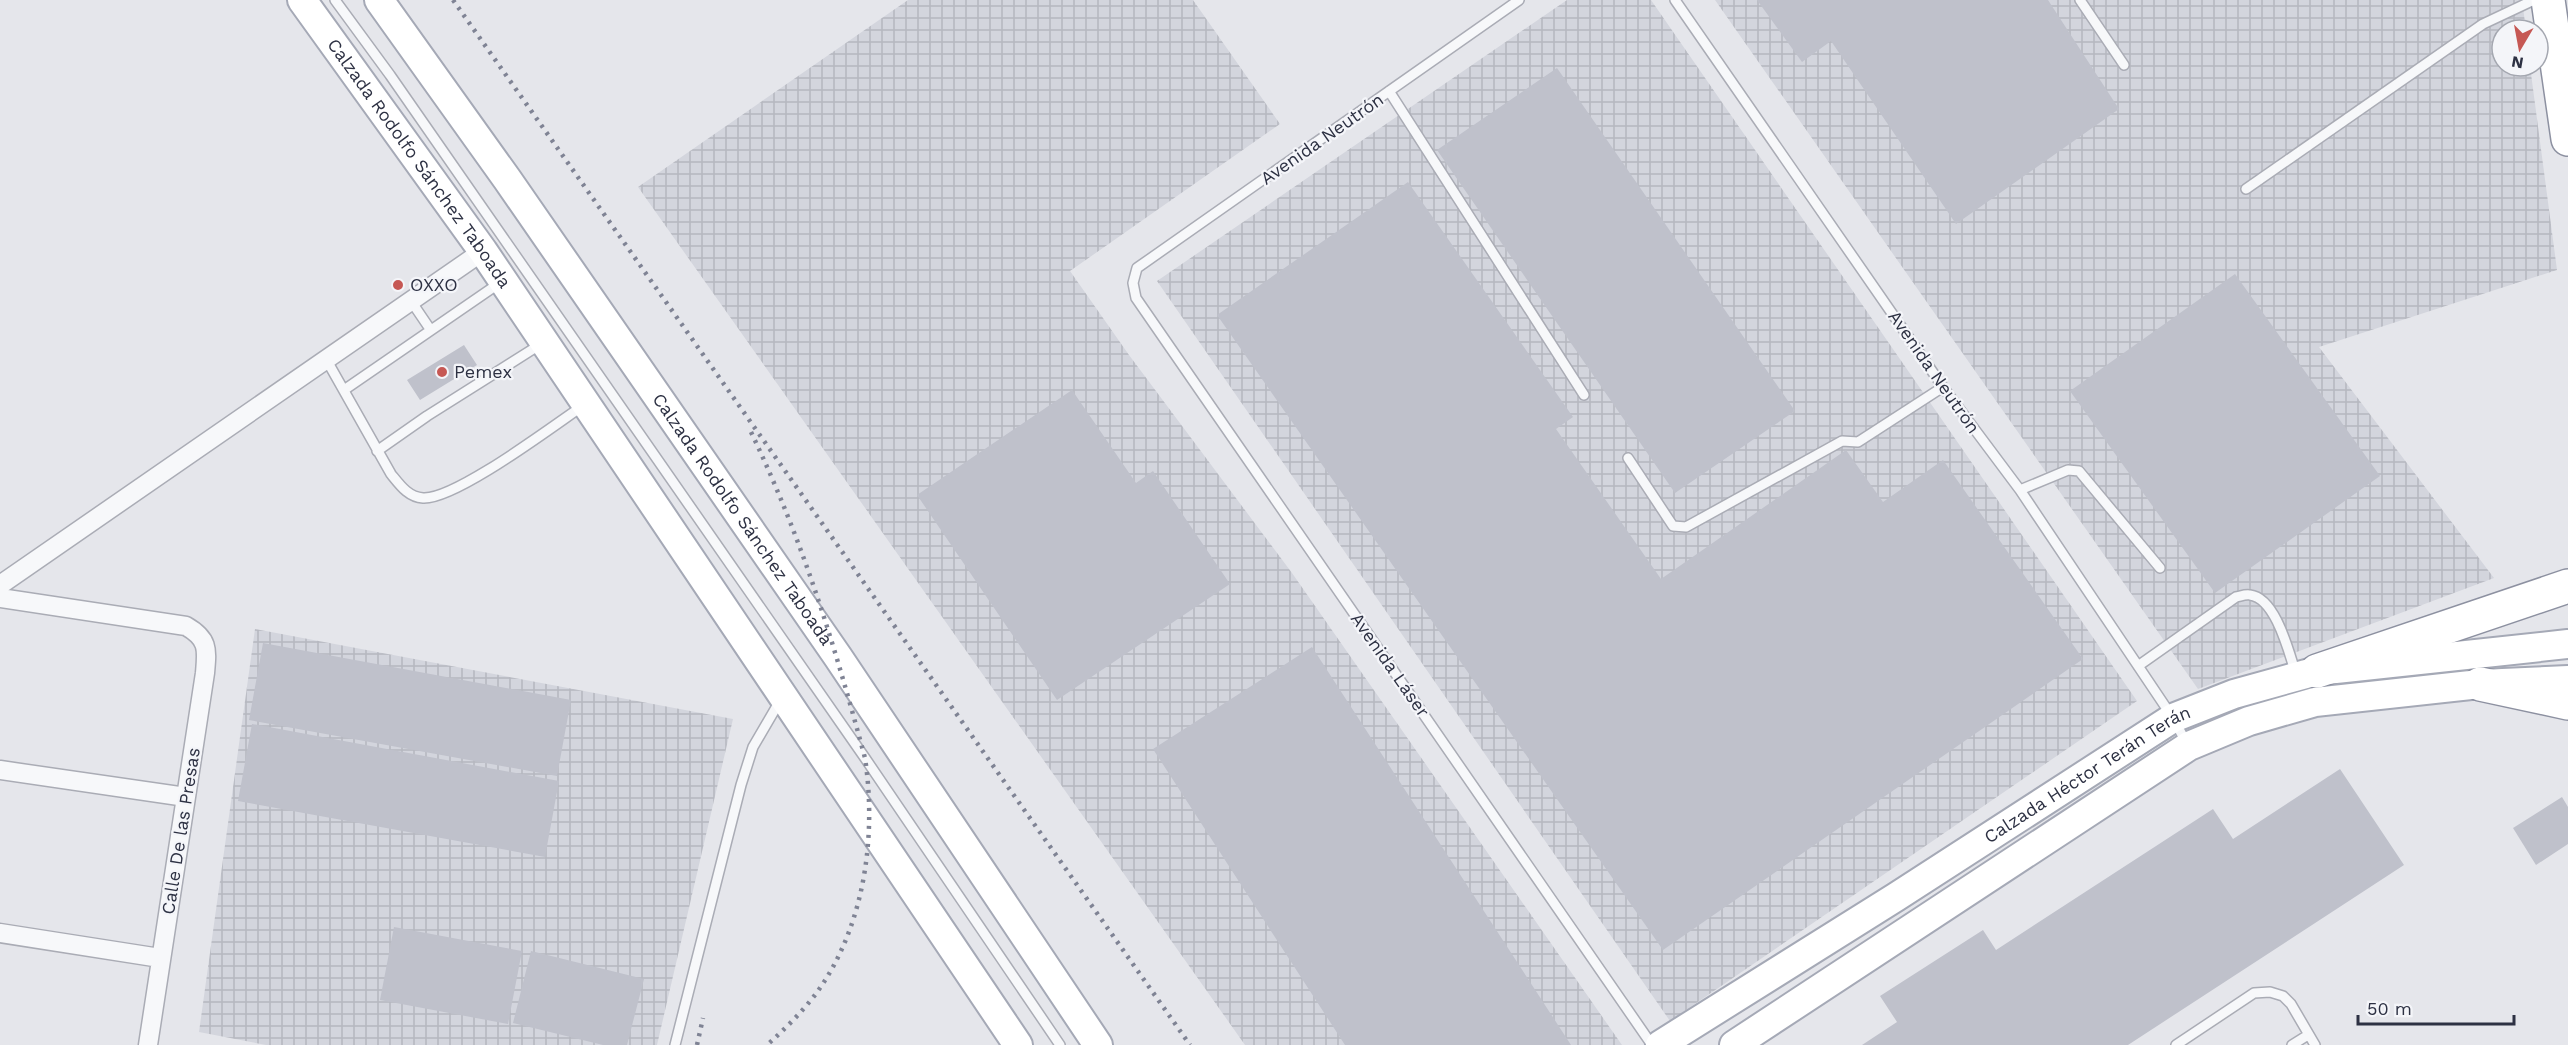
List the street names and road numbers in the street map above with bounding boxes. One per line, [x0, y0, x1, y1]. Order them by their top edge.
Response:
street label: Calzada Rodolfo Sánchez Taboada [323, 34, 516, 292]
street label: Avenida Neutrón [1256, 88, 1387, 189]
street label: Avenida Neutrón [1884, 306, 1985, 437]
street label: Calzada Rodolfo Sánchez Taboada [649, 389, 838, 649]
street label: Avenida Láser [1347, 609, 1434, 721]
street label: Calzada Héctor Terán Terán [1980, 701, 2193, 847]
street label: Calle De las Presas [157, 746, 204, 916]

